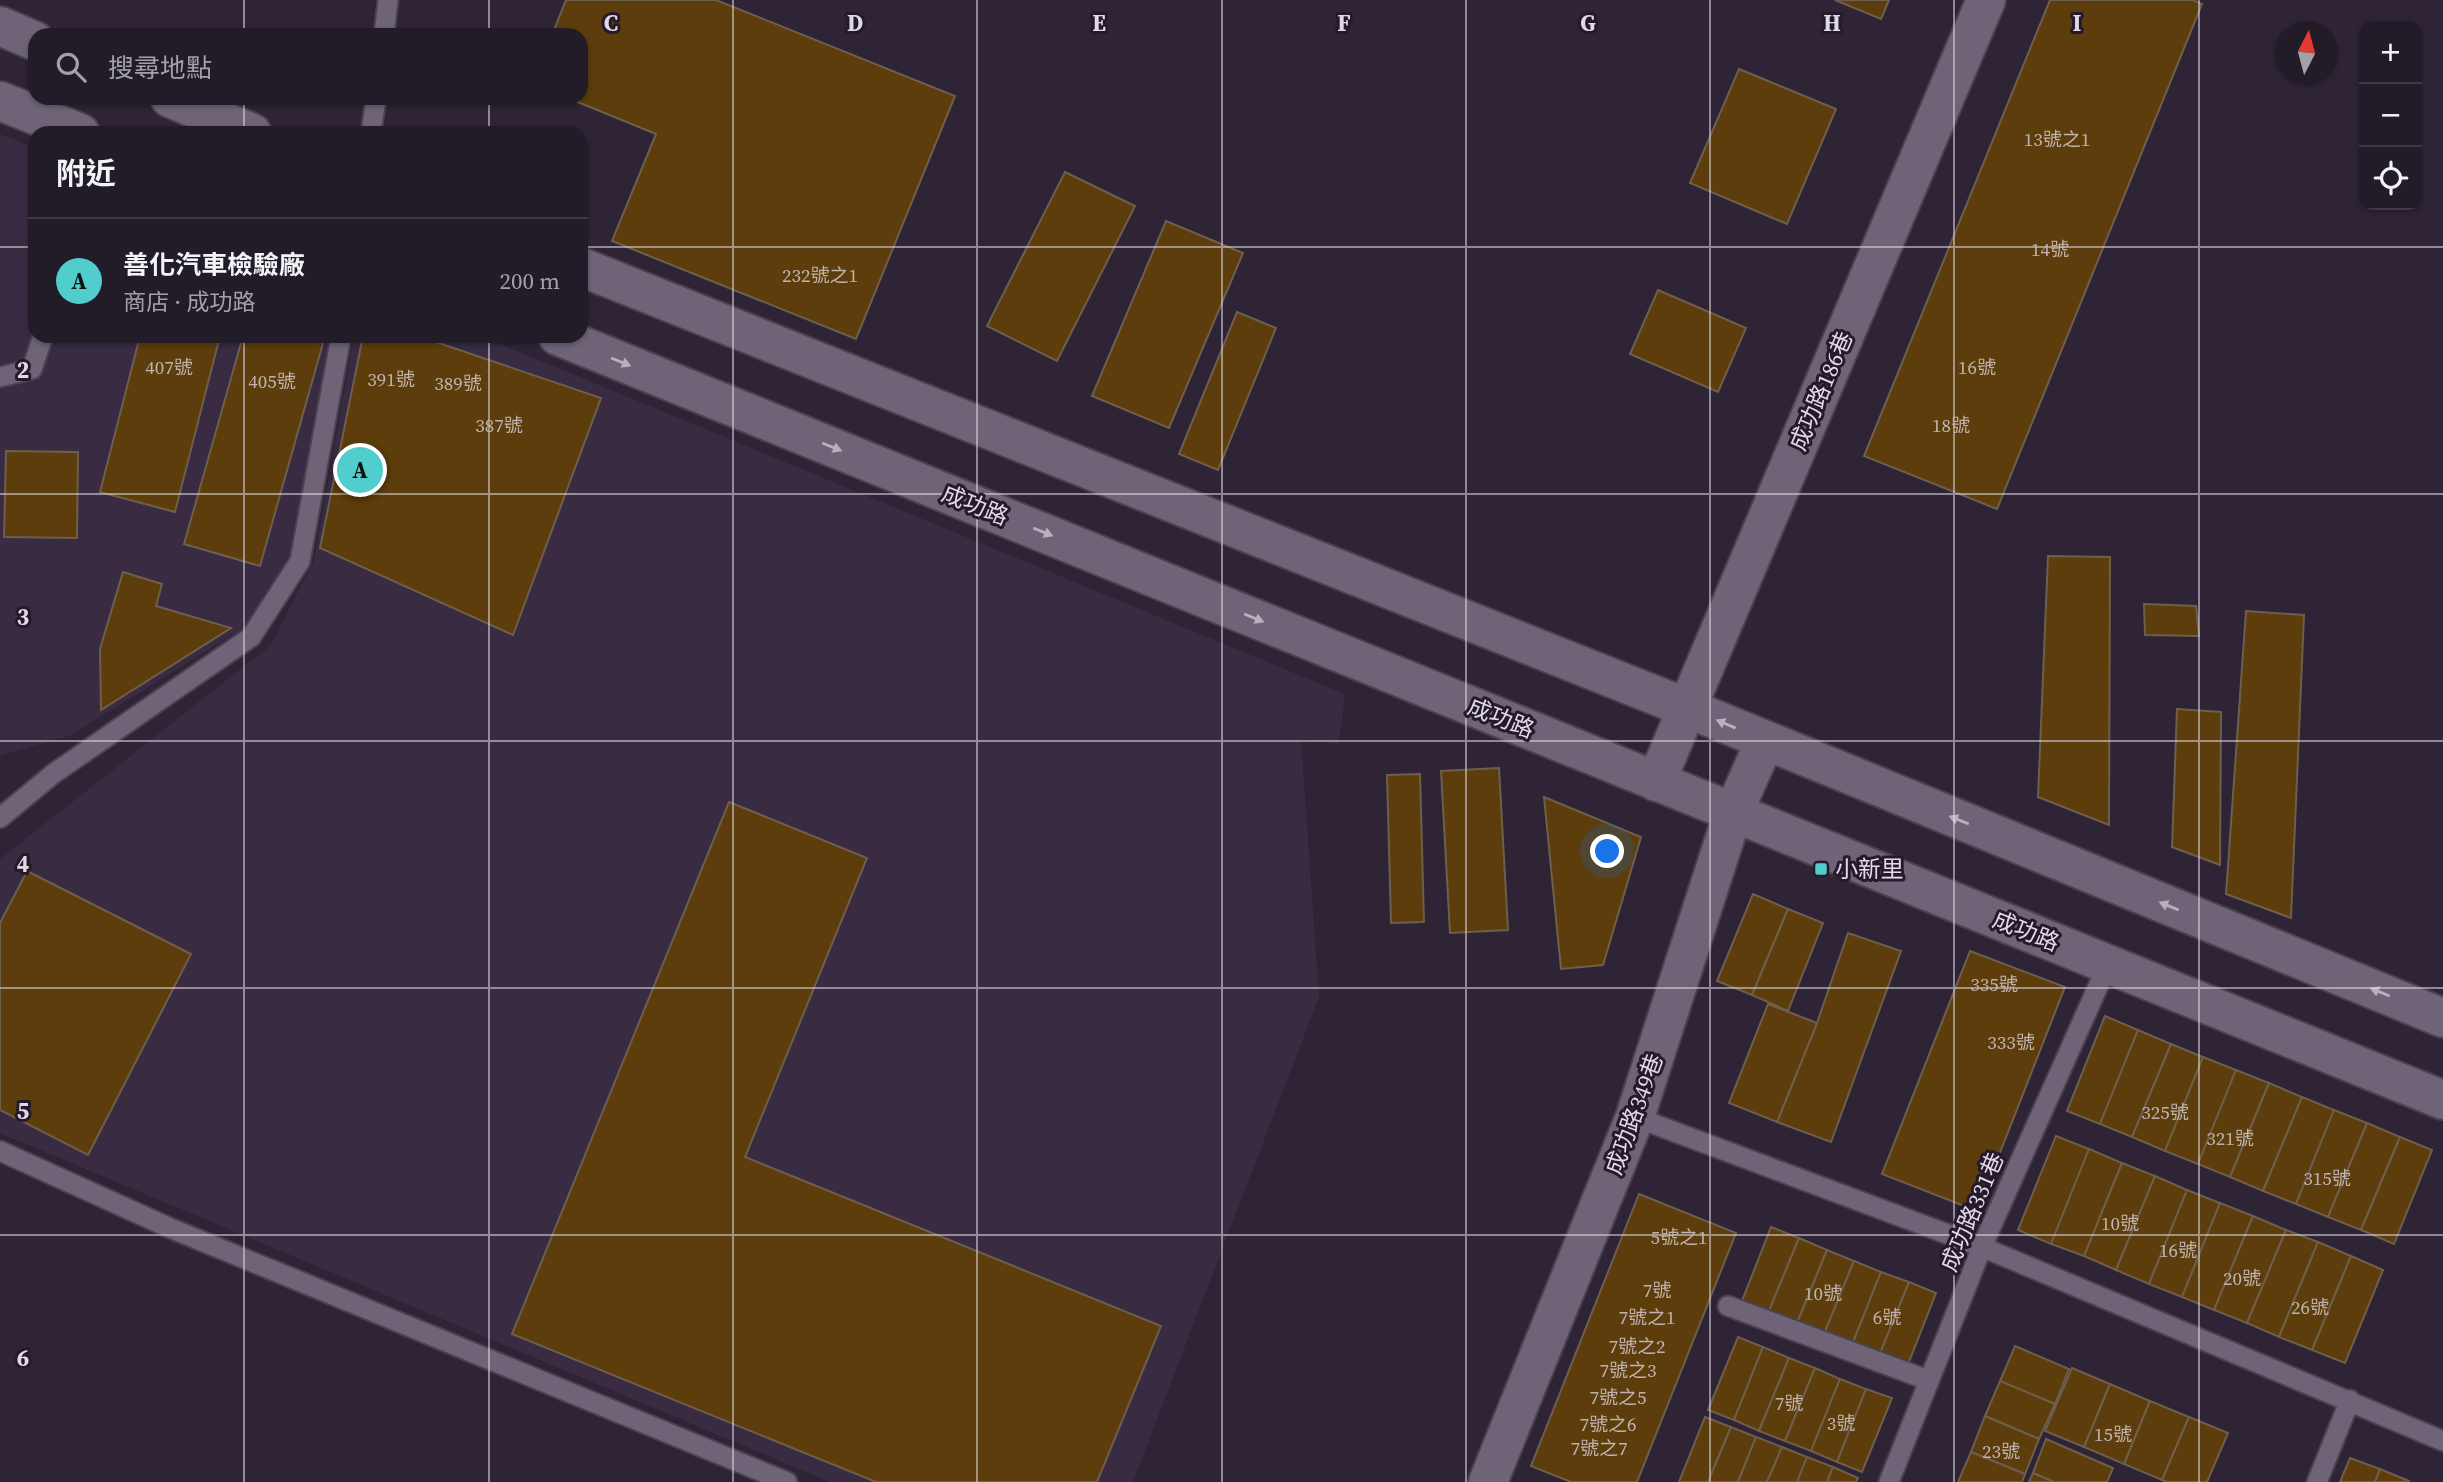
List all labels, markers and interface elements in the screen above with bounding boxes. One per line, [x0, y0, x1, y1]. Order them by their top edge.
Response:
text: C [604, 7, 618, 39]
text: D [847, 7, 863, 39]
text: E [1092, 7, 1106, 39]
text: F [1337, 7, 1351, 39]
text: G [1580, 7, 1596, 39]
text: H [1823, 7, 1841, 39]
text: I [2073, 7, 2082, 39]
north arrow [2275, 21, 2338, 84]
map controls [2359, 21, 2422, 210]
button: + [2359, 21, 2422, 84]
search box [28, 28, 588, 105]
icon: search [52, 48, 90, 86]
text: 搜尋地點 [108, 50, 212, 86]
button: − [2359, 84, 2422, 147]
house number: 13號之1 [2024, 126, 2090, 152]
button: locate [2359, 147, 2422, 210]
text: 附近 [56, 153, 116, 194]
house number: 14號 [2031, 236, 2069, 262]
text: 善化汽車檢驗廠 [123, 247, 305, 283]
house number: 232號之1 [782, 262, 858, 288]
text: A [71, 265, 87, 297]
text: 200 m [499, 265, 560, 297]
text: 商店 · 成功路 [123, 286, 256, 318]
street label: 成功路186巷 [1782, 327, 1860, 455]
text: 2 [17, 354, 29, 386]
house number: 407號 [145, 354, 193, 380]
house number: 16號 [1958, 354, 1996, 380]
one-way arrow [611, 356, 632, 367]
house number: 391號 [367, 366, 415, 392]
house number: 405號 [248, 368, 296, 394]
house number: 389號 [434, 370, 482, 396]
house number: 387號 [475, 412, 523, 438]
house number: 18號 [1932, 412, 1970, 438]
one-way arrow [822, 442, 843, 453]
pin: A [337, 444, 383, 496]
street label: 成功路 [937, 477, 1013, 533]
one-way arrow [1033, 527, 1054, 538]
text: 3 [17, 601, 29, 633]
one-way arrow [1244, 612, 1265, 623]
street label: 成功路 [1463, 690, 1539, 746]
one-way arrow [1715, 718, 1736, 729]
one-way arrow [1948, 814, 1969, 825]
your location [1590, 834, 1624, 868]
text: 4 [17, 848, 29, 880]
place label: 小新里 [1835, 853, 1904, 885]
marker: 小新里 [1813, 861, 1829, 877]
one-way arrow [2159, 900, 2180, 911]
street label: 成功路 [1988, 903, 2064, 959]
house number: 335號 [1970, 971, 2018, 997]
one-way arrow [2369, 986, 2390, 997]
house number: 333號 [1987, 1029, 2035, 1055]
street label: 成功路349巷 [1597, 1049, 1671, 1179]
text: 5 [17, 1095, 29, 1127]
house number: 325號 [2141, 1099, 2189, 1125]
house number: 321號 [2206, 1125, 2254, 1151]
street label: 成功路331巷 [1933, 1148, 2011, 1276]
house number: 315號 [2303, 1165, 2351, 1191]
house number: 10號 [2101, 1210, 2139, 1236]
house number: 5號之1 [1650, 1224, 1708, 1250]
house number: 16號 [2159, 1237, 2197, 1263]
house number: 20號 [2223, 1265, 2261, 1291]
house number: 7號 [1643, 1277, 1671, 1303]
house number: 10號 [1804, 1280, 1842, 1306]
house number: 26號 [2291, 1294, 2329, 1320]
house number: 7號之1 [1618, 1304, 1676, 1330]
house number: 6號 [1873, 1304, 1901, 1330]
house number: 7號之2 [1608, 1333, 1666, 1359]
text: 6 [17, 1342, 29, 1374]
house number: 7號之3 [1599, 1357, 1657, 1383]
house number: 7號之5 [1589, 1384, 1647, 1410]
house number: 7號 [1775, 1390, 1803, 1416]
house number: 3號 [1827, 1410, 1855, 1436]
house number: 7號之6 [1579, 1411, 1637, 1437]
house number: 15號 [2094, 1421, 2132, 1447]
house number: 7號之7 [1570, 1435, 1628, 1461]
house number: 23號 [1982, 1438, 2020, 1464]

